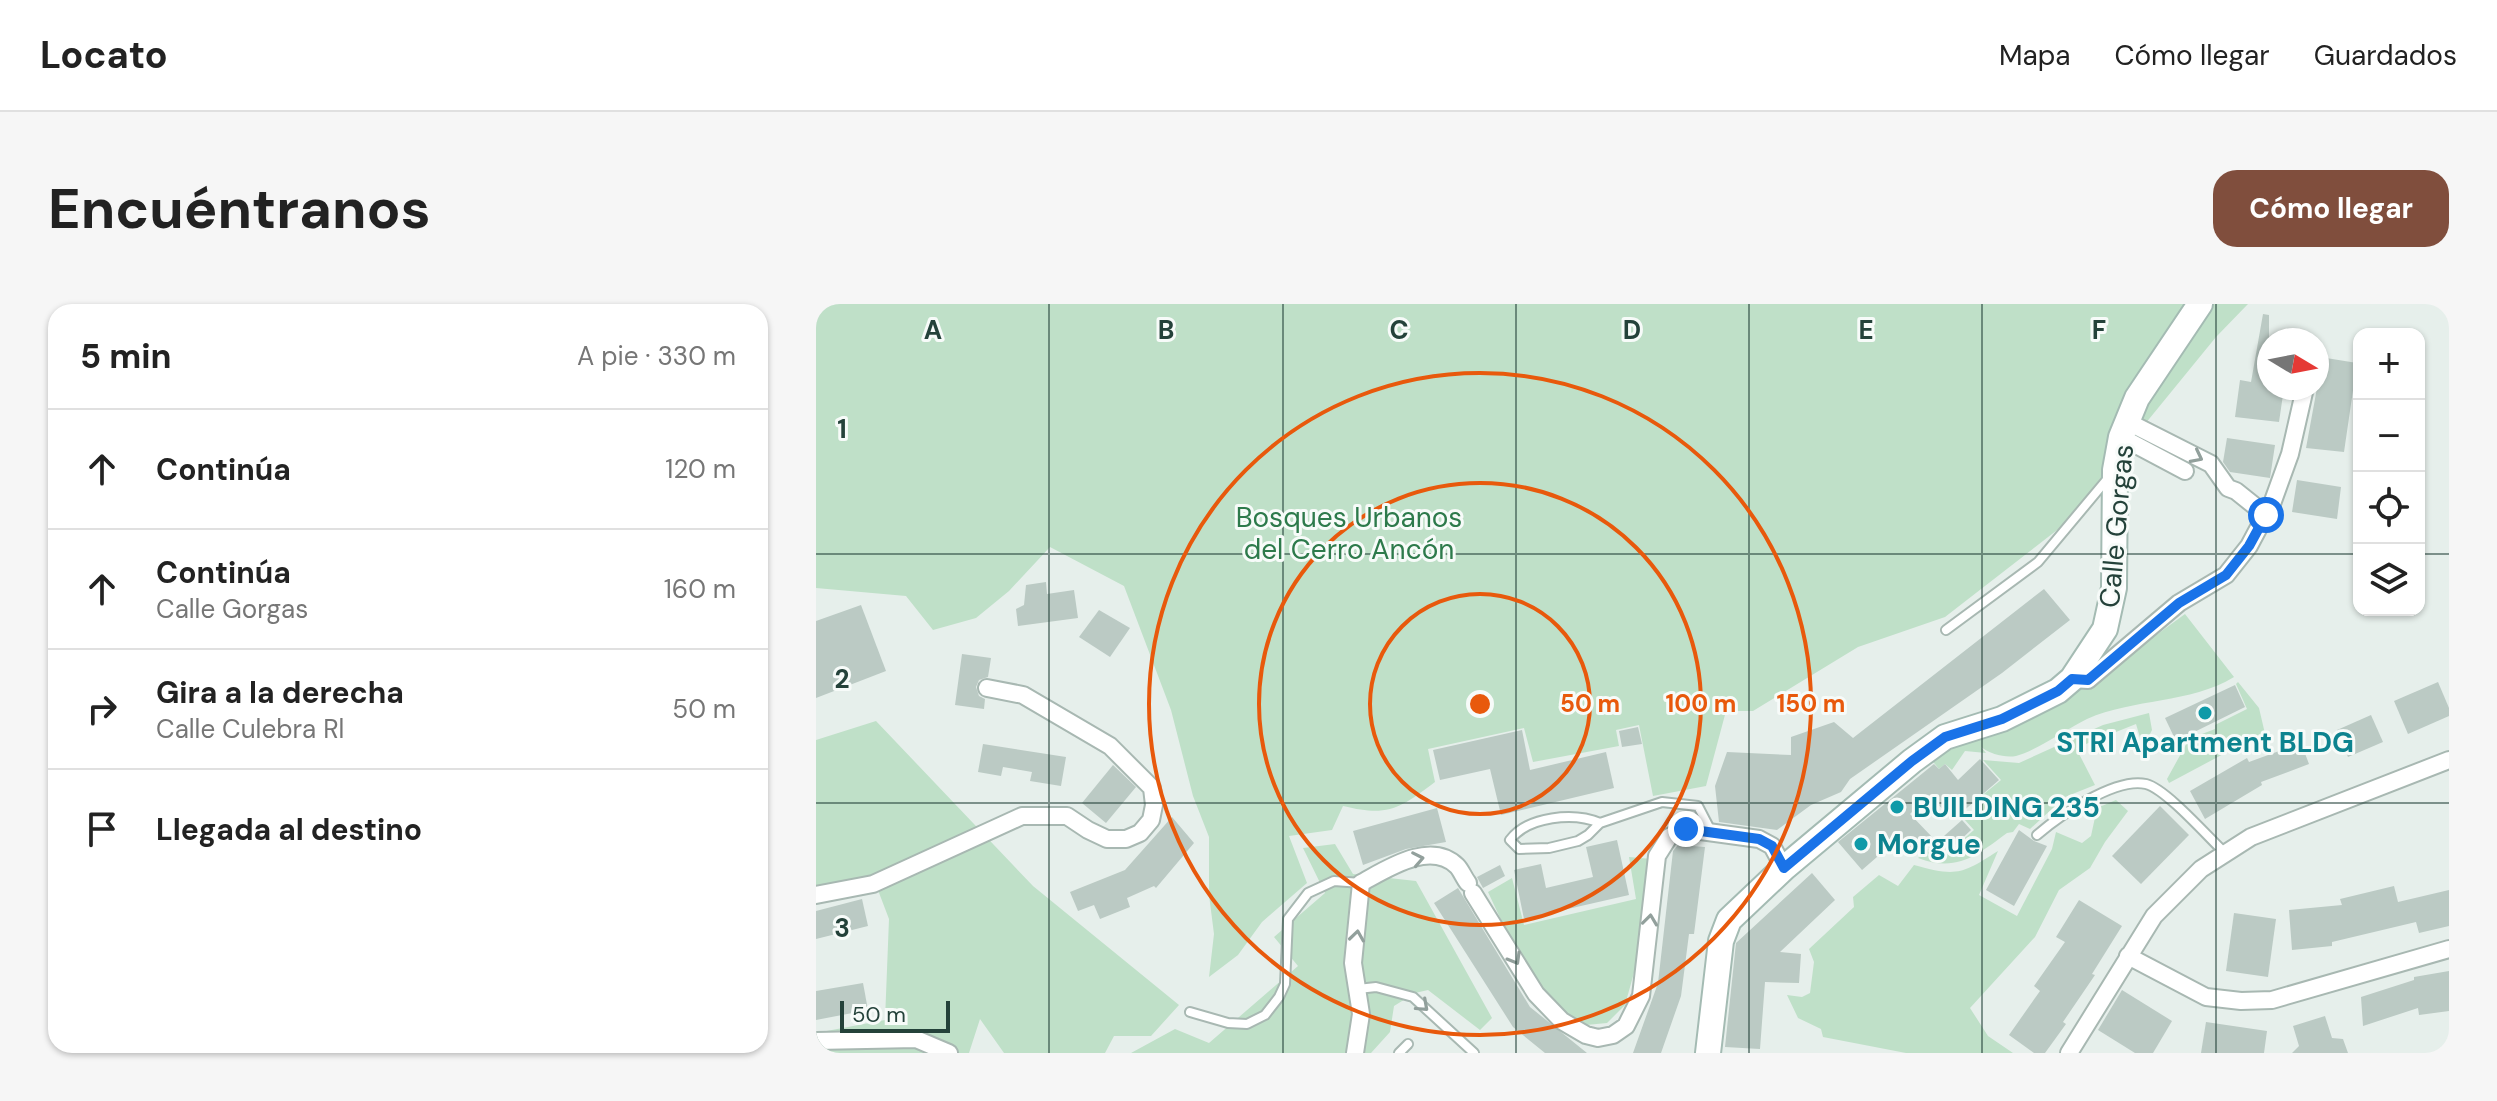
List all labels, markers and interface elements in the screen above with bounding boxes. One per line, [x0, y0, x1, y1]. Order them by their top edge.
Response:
text: Locato [40, 30, 168, 80]
text: Mapa [1999, 37, 2070, 74]
text: Cómo llegar [2114, 37, 2270, 74]
text: Guardados [2314, 37, 2457, 74]
button: Cómo llegar [2213, 170, 2449, 247]
text: Encuéntranos [48, 172, 430, 245]
text: A [924, 313, 942, 347]
text: B [1158, 313, 1174, 347]
text: C [1389, 313, 1409, 347]
text: D [1623, 313, 1641, 347]
text: E [1858, 313, 1874, 347]
text: F [2092, 313, 2106, 347]
north arrow [2257, 328, 2329, 400]
map controls [2353, 328, 2425, 616]
button: + [2353, 328, 2425, 400]
text: 5 min [80, 334, 171, 379]
text: A pie · 330 m [577, 339, 736, 373]
button: − [2353, 400, 2425, 472]
text: 1 [837, 412, 847, 446]
street label: Calle Gorgas [2091, 443, 2142, 609]
icon: ahead [80, 447, 124, 491]
one-way arrow [2189, 448, 2204, 463]
text: Continúa [156, 450, 291, 489]
text: 120 m [665, 452, 736, 486]
button: locate [2353, 472, 2425, 544]
route start [2248, 497, 2284, 533]
park label: Bosques Urbanos del Cerro Ancón [1236, 499, 1462, 568]
button: layers [2353, 544, 2425, 616]
text: Continúa [156, 553, 291, 592]
icon: ahead [80, 567, 124, 611]
text: 160 m [664, 572, 736, 606]
text: Calle Gorgas [156, 592, 308, 626]
text: 2 [834, 662, 850, 696]
text: Gira a la derecha [156, 673, 404, 712]
icon: right [80, 687, 124, 731]
text: 50 m [1560, 688, 1620, 719]
text: 100 m [1666, 688, 1736, 719]
text: 150 m [1777, 688, 1845, 719]
centre of rings [1466, 690, 1494, 718]
text: 50 m [672, 692, 736, 726]
marker: STRI Apartment BLDG [2196, 704, 2214, 722]
text: Calle Culebra Rl [156, 712, 344, 746]
place label: STRI Apartment BLDG [2056, 724, 2354, 761]
place label: BUILDING 235 [1913, 789, 2100, 826]
marker: BUILDING 235 [1888, 798, 1906, 816]
icon: arrive [80, 807, 124, 851]
text: Llegada al destino [156, 810, 422, 849]
route end [1668, 811, 1704, 847]
place label: Morgue [1877, 826, 1981, 863]
marker: Morgue [1852, 835, 1870, 853]
one-way arrow [1411, 851, 1424, 868]
text: 3 [834, 911, 850, 945]
one-way arrow [1641, 913, 1658, 926]
one-way arrow [1348, 929, 1365, 943]
one-way arrow [1505, 950, 1521, 964]
one-way arrow [1413, 996, 1428, 1010]
scale bar [840, 997, 950, 1033]
text: 50 m [852, 1000, 906, 1029]

